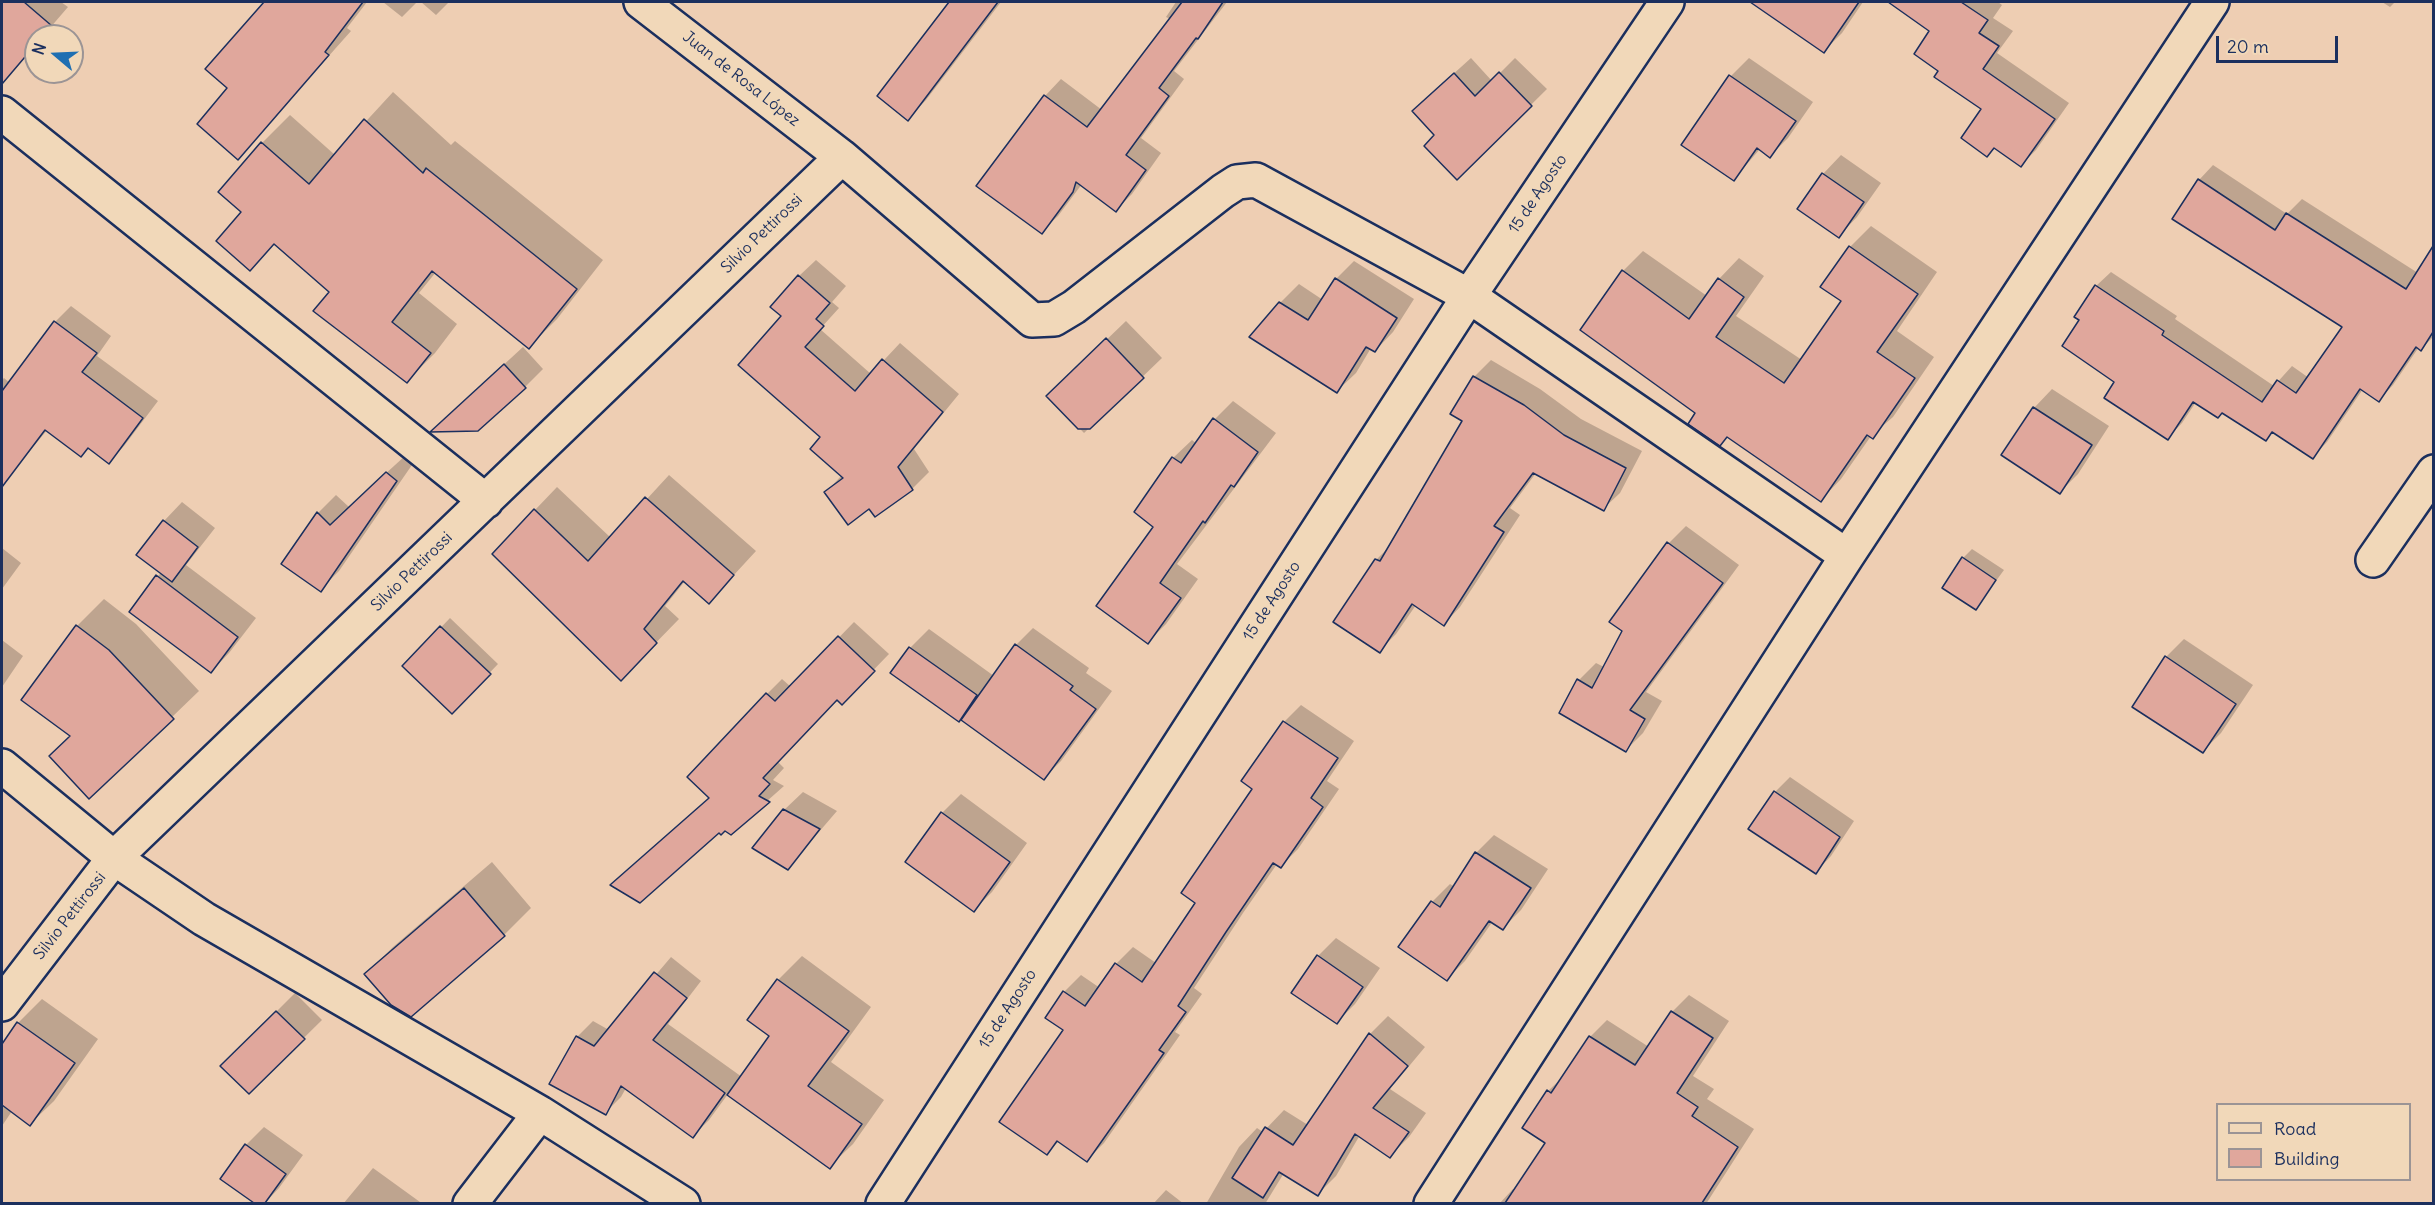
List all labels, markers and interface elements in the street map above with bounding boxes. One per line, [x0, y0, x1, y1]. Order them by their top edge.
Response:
north arrow [24, 24, 84, 84]
scale bar [2219, 24, 2340, 62]
street label: Juan de Rosa López [679, 27, 803, 131]
text: 20 m [2227, 35, 2269, 58]
text: N [28, 40, 50, 57]
street label: 15 de Agosto [1505, 151, 1571, 237]
street label: Silvio Pettirossi [717, 190, 807, 278]
street label: Silvio Pettirossi [367, 528, 457, 616]
street label: 15 de Agosto [1239, 558, 1305, 644]
street label: Silvio Pettirossi [30, 868, 110, 964]
street label: 15 de Agosto [975, 966, 1041, 1052]
legend [2216, 1103, 2411, 1181]
text: Road [2274, 1117, 2316, 1140]
text: Building [2274, 1147, 2339, 1170]

